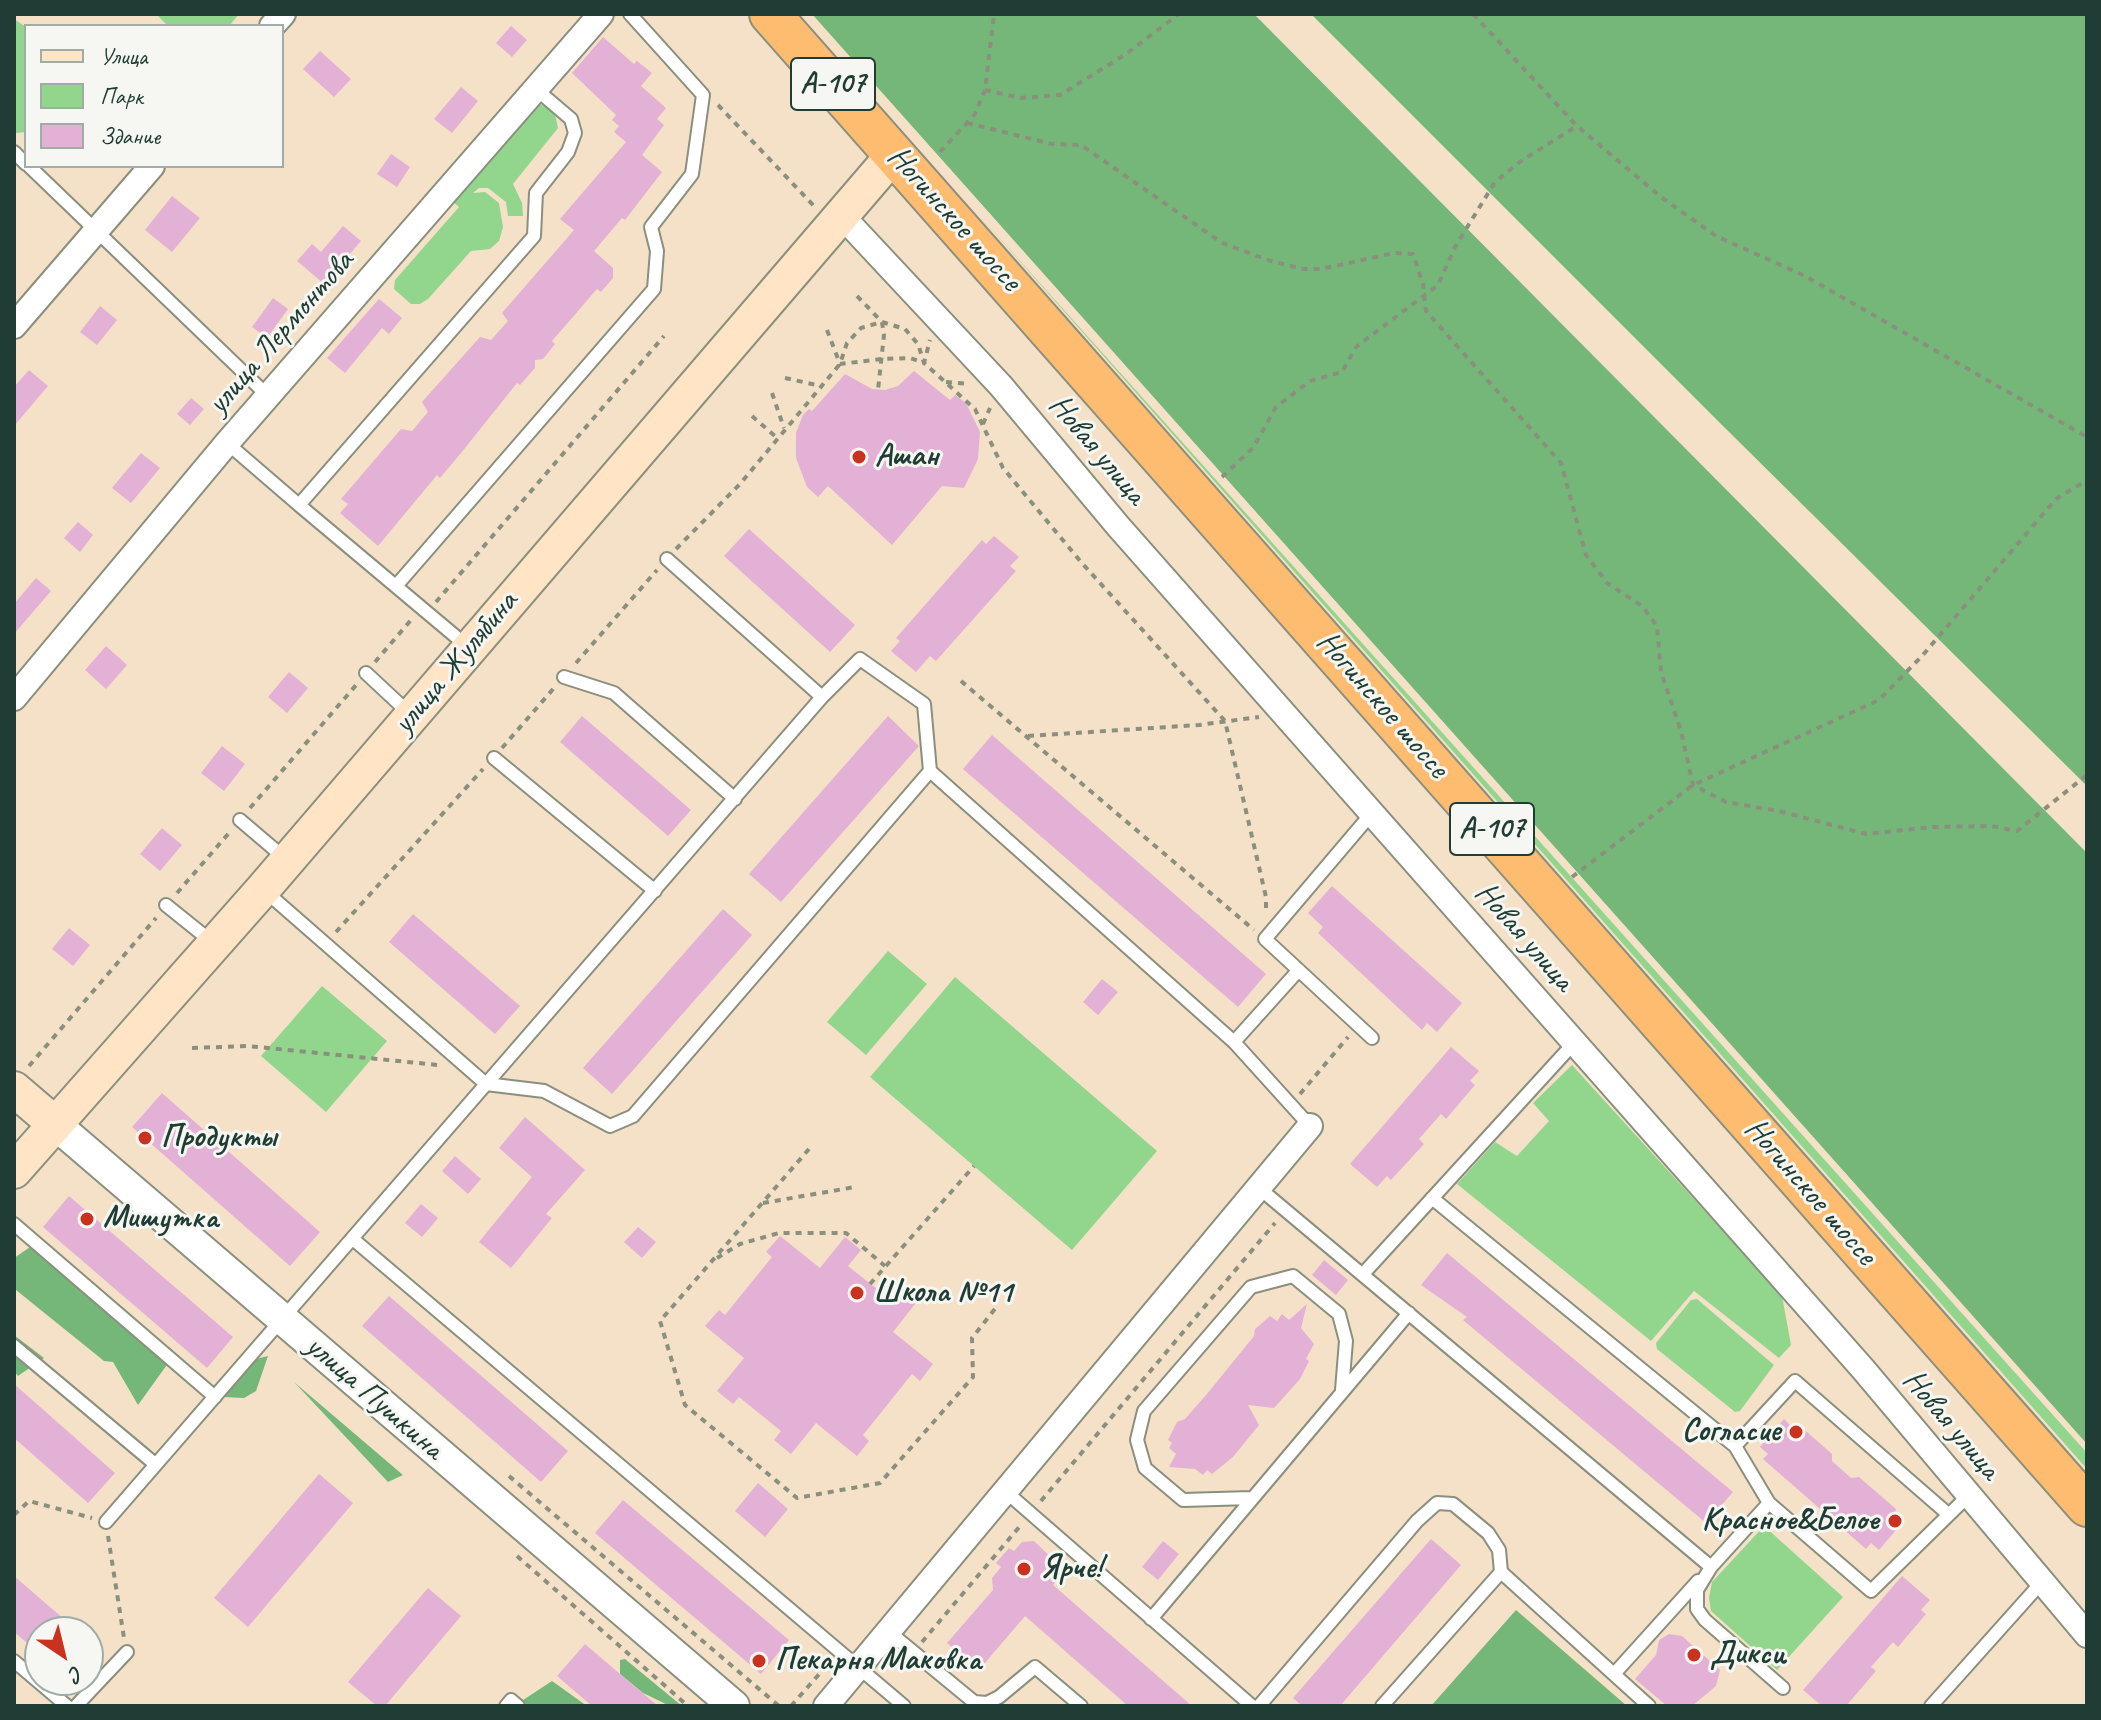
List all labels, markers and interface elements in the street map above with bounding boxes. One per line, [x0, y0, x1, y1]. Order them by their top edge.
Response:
legend [24, 24, 284, 168]
text: Улица [100, 41, 148, 71]
road number: А-107 [791, 58, 875, 110]
text: Парк [100, 81, 143, 111]
text: Здание [100, 121, 160, 151]
street label: Ногинское шоссе [879, 138, 1029, 300]
street label: улица Лермонтова [199, 243, 363, 423]
street label: Новая улица [1040, 387, 1154, 513]
place label: Ашан [875, 438, 939, 476]
marker: Ашан [850, 448, 868, 466]
street label: улица Жулябина [385, 584, 527, 742]
street label: Ногинское шоссе [1308, 624, 1456, 786]
road number: А-107 [1450, 803, 1534, 855]
street label: Новая улица [1466, 875, 1582, 999]
street label: Ногинское шоссе [1736, 1111, 1884, 1273]
place label: Продукты [161, 1119, 276, 1157]
marker: Продукты [136, 1129, 154, 1147]
place label: Мишутка [103, 1200, 218, 1238]
marker: Мишутка [78, 1210, 96, 1228]
place label: Школа №11 [873, 1274, 1012, 1312]
marker: Школа №11 [848, 1284, 866, 1302]
street label: улица Пушкина [297, 1328, 451, 1468]
street label: Новая улица [1894, 1362, 2008, 1488]
place label: Согласие [1682, 1413, 1780, 1451]
marker: Согласие [1787, 1423, 1805, 1441]
place label: Красное&Белое [1702, 1502, 1879, 1540]
marker: Красное&Белое [1886, 1512, 1904, 1530]
place label: Ярче! [1040, 1550, 1102, 1588]
marker: Ярче! [1015, 1560, 1033, 1578]
north arrow [24, 1616, 104, 1696]
place label: Дикси [1710, 1636, 1786, 1674]
place label: Пекарня Маковка [775, 1642, 981, 1680]
marker: Дикси [1685, 1646, 1703, 1664]
marker: Пекарня Маковка [750, 1652, 768, 1670]
text: С [64, 1659, 89, 1689]

